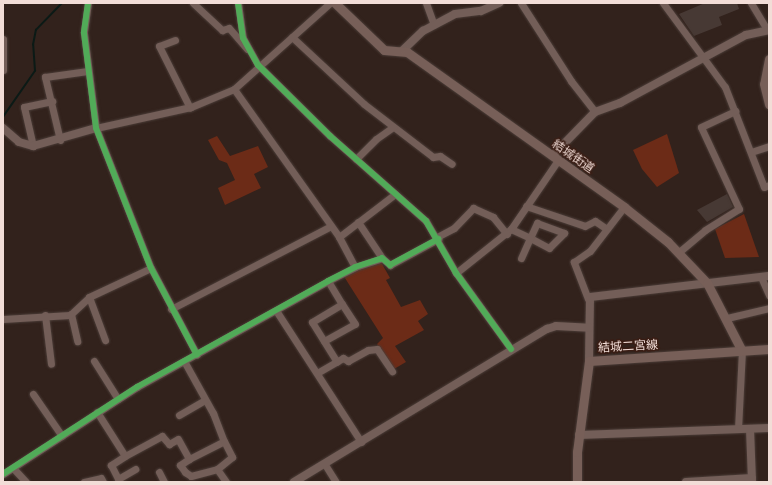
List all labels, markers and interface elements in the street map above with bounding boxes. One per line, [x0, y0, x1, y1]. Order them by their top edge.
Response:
street label: 結城街道 [549, 137, 597, 177]
street label: 結城二宮線 [598, 338, 658, 356]

